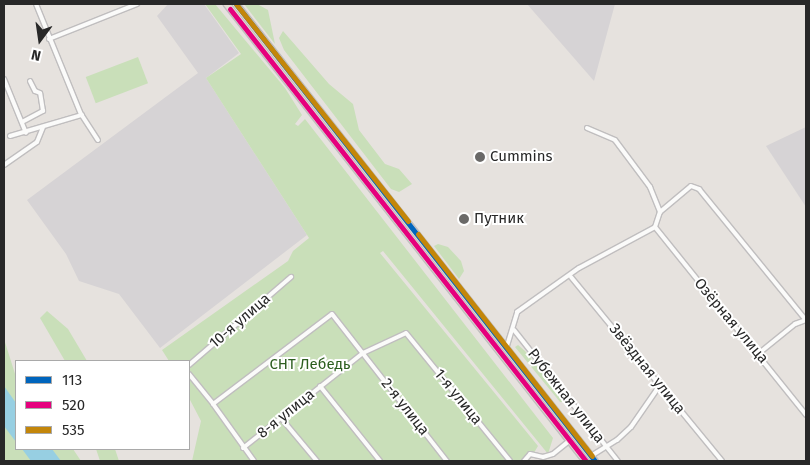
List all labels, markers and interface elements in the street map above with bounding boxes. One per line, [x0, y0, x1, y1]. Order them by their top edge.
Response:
north arrow [15, 15, 65, 65]
text: N [30, 46, 43, 64]
place label: Cummins [490, 148, 553, 166]
marker: Cummins [474, 151, 486, 163]
place label: Путник [474, 210, 524, 228]
marker: Путник [458, 213, 470, 225]
street label: Озёрная улица [690, 275, 772, 367]
street label: 10-я улица [206, 290, 274, 352]
street label: Звёздная улица [605, 320, 689, 418]
street label: Рубежная улица [524, 345, 608, 447]
park label: СНТ Лебедь [269, 356, 351, 374]
legend [15, 360, 190, 450]
street label: 1-я улица [430, 366, 486, 428]
text: 113 [62, 371, 82, 389]
street label: 2-я улица [377, 375, 433, 439]
street label: 8-я улица [254, 386, 318, 442]
text: 520 [62, 396, 85, 414]
text: 535 [62, 421, 84, 439]

